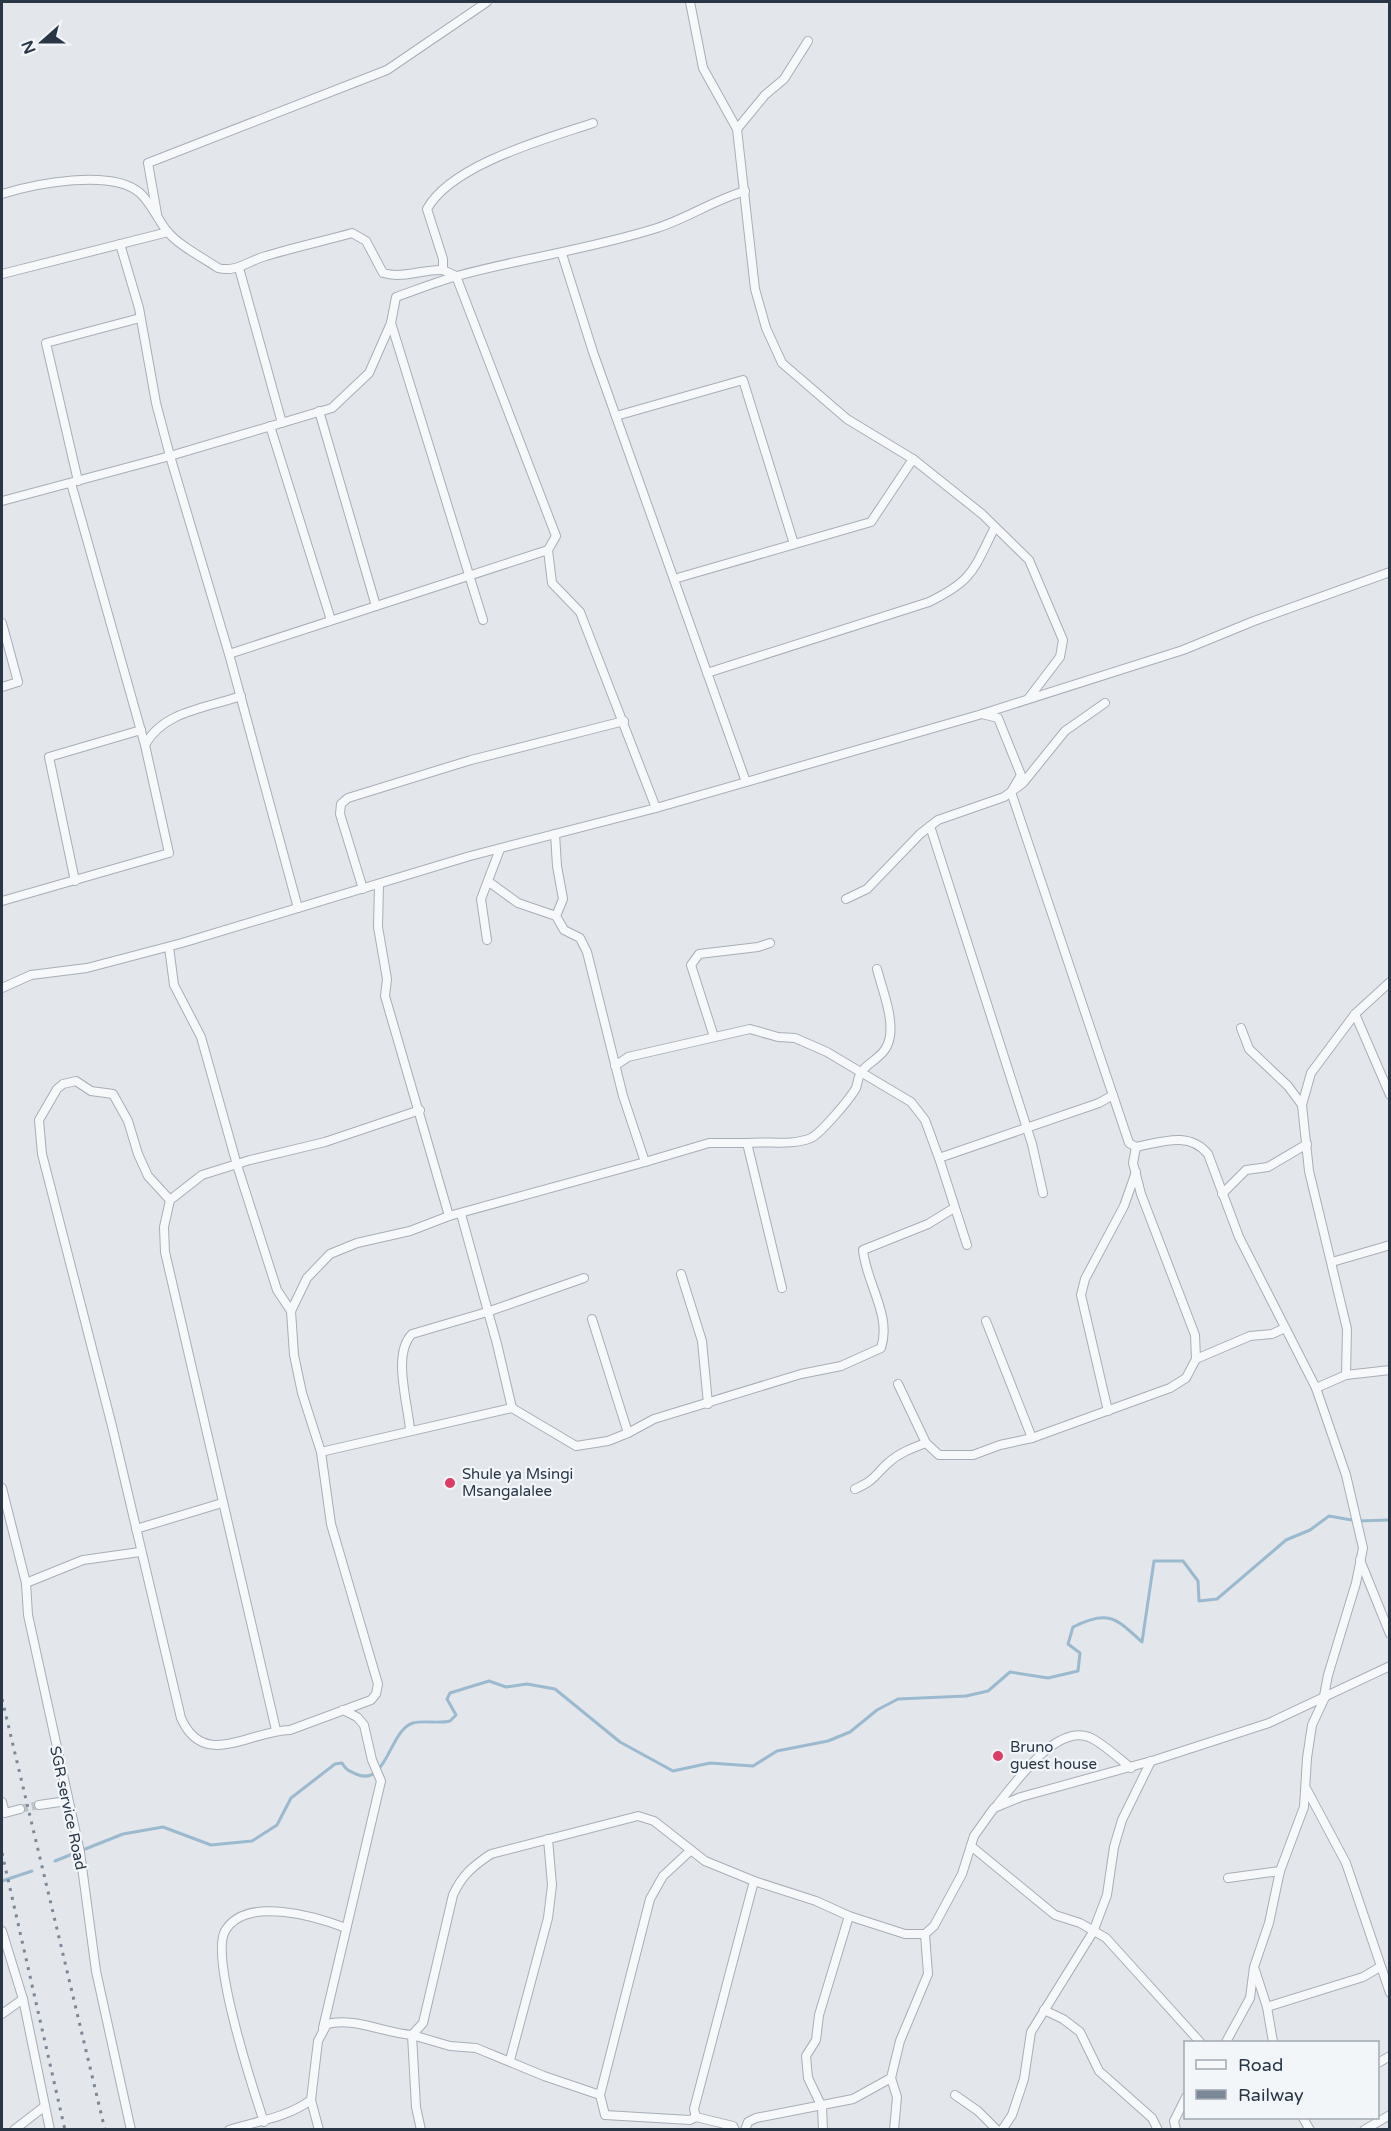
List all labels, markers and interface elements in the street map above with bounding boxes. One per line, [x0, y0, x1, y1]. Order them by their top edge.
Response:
north arrow [12, 12, 72, 72]
text: N [17, 37, 41, 57]
place label: Shule ya Msingi Msangalalee [462, 1465, 573, 1500]
marker: Shule ya Msingi Msangalalee [443, 1476, 457, 1490]
place label: Bruno guest house [1010, 1738, 1097, 1773]
street label: SGR service Road [46, 1744, 90, 1872]
marker: Bruno guest house [991, 1749, 1005, 1763]
legend [1184, 2041, 1379, 2119]
text: Road [1238, 2054, 1283, 2076]
text: Railway [1238, 2084, 1304, 2106]

